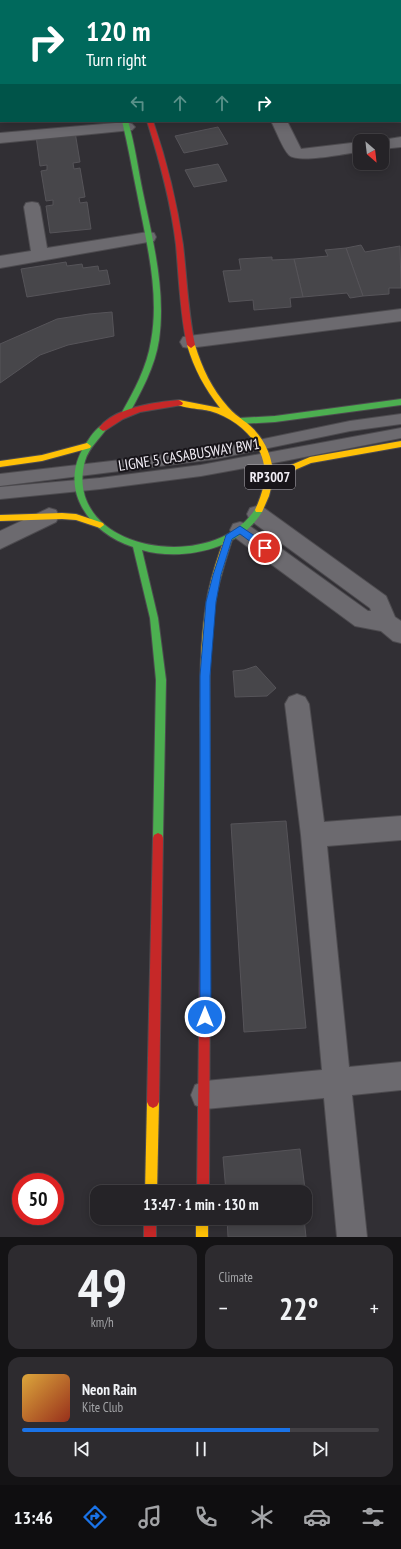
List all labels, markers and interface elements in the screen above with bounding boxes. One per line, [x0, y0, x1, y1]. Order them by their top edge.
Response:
text: 120 m [86, 12, 150, 49]
icon: right [20, 16, 72, 68]
text: Turn right [86, 48, 146, 71]
icon: left [127, 92, 149, 114]
icon: ahead [169, 92, 191, 114]
icon: ahead [211, 92, 233, 114]
icon: right [253, 92, 275, 114]
north arrow [353, 134, 389, 170]
map controls [353, 134, 389, 170]
street label: LIGNE 5 CASABUSWAY BW1 [117, 434, 261, 475]
road number: RP3007 [245, 465, 295, 489]
pin [248, 531, 282, 565]
icon: arrive [254, 537, 276, 559]
position arrow [184, 996, 226, 1038]
speed limit sign: 50 [12, 1173, 64, 1225]
text: 13:47 · 1 min · 130 m [143, 1195, 259, 1214]
text: 49 [77, 1254, 127, 1321]
text: Climate [219, 1269, 253, 1286]
text: 22° [279, 1289, 319, 1328]
text: − [219, 1294, 228, 1322]
text: + [370, 1294, 379, 1322]
text: km/h [91, 1314, 114, 1331]
text: Neon Rain [82, 1380, 137, 1399]
text: Kite Club [82, 1399, 123, 1416]
icon: previous [71, 1438, 93, 1460]
icon: pause [190, 1438, 212, 1460]
icon: next [309, 1438, 331, 1460]
icon: directions [81, 1503, 109, 1531]
icon: music [136, 1503, 164, 1531]
icon: phone [192, 1503, 220, 1531]
icon: climate [248, 1503, 276, 1531]
icon: car [303, 1503, 331, 1531]
icon: filters [359, 1503, 387, 1531]
text: 13:46 [14, 1506, 53, 1529]

